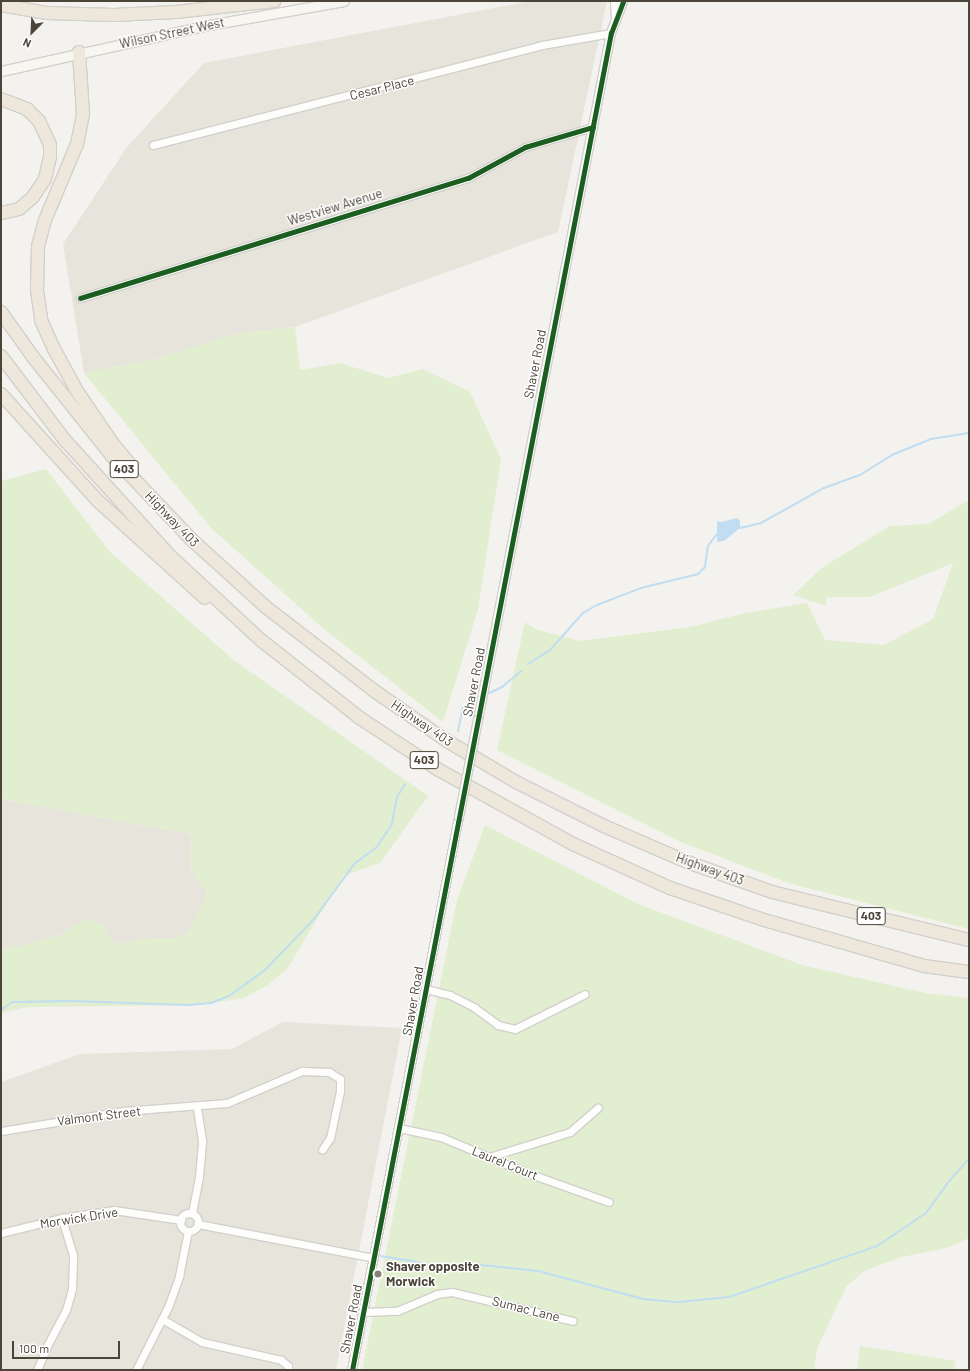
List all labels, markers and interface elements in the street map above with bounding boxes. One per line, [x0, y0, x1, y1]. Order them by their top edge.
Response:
north arrow [12, 12, 52, 52]
street label: Wilson Street West [118, 14, 226, 52]
text: N [21, 36, 33, 51]
street label: Cesar Place [348, 72, 416, 104]
street label: Westview Avenue [286, 185, 384, 229]
street label: Shaver Road [521, 328, 549, 400]
road number: 403 [109, 459, 139, 479]
street label: Highway 403 [142, 488, 202, 550]
street label: Shaver Road [460, 646, 488, 718]
street label: Highway 403 [388, 697, 456, 749]
road number: 403 [409, 750, 439, 770]
street label: Highway 403 [674, 849, 746, 889]
road number: 403 [856, 906, 886, 926]
street label: Shaver Road [399, 965, 427, 1037]
street label: Valmont Street [56, 1103, 142, 1129]
street label: Laurel Court [470, 1143, 540, 1183]
street label: Morwick Drive [39, 1204, 119, 1232]
place label: Shaver opposite Morwick [386, 1259, 480, 1290]
marker: Shaver opposite Morwick [373, 1269, 383, 1279]
street label: Shaver Road [337, 1283, 365, 1355]
street label: Sumac Lane [491, 1293, 561, 1325]
scale bar [14, 1333, 122, 1359]
text: 100 m [19, 1341, 49, 1355]

